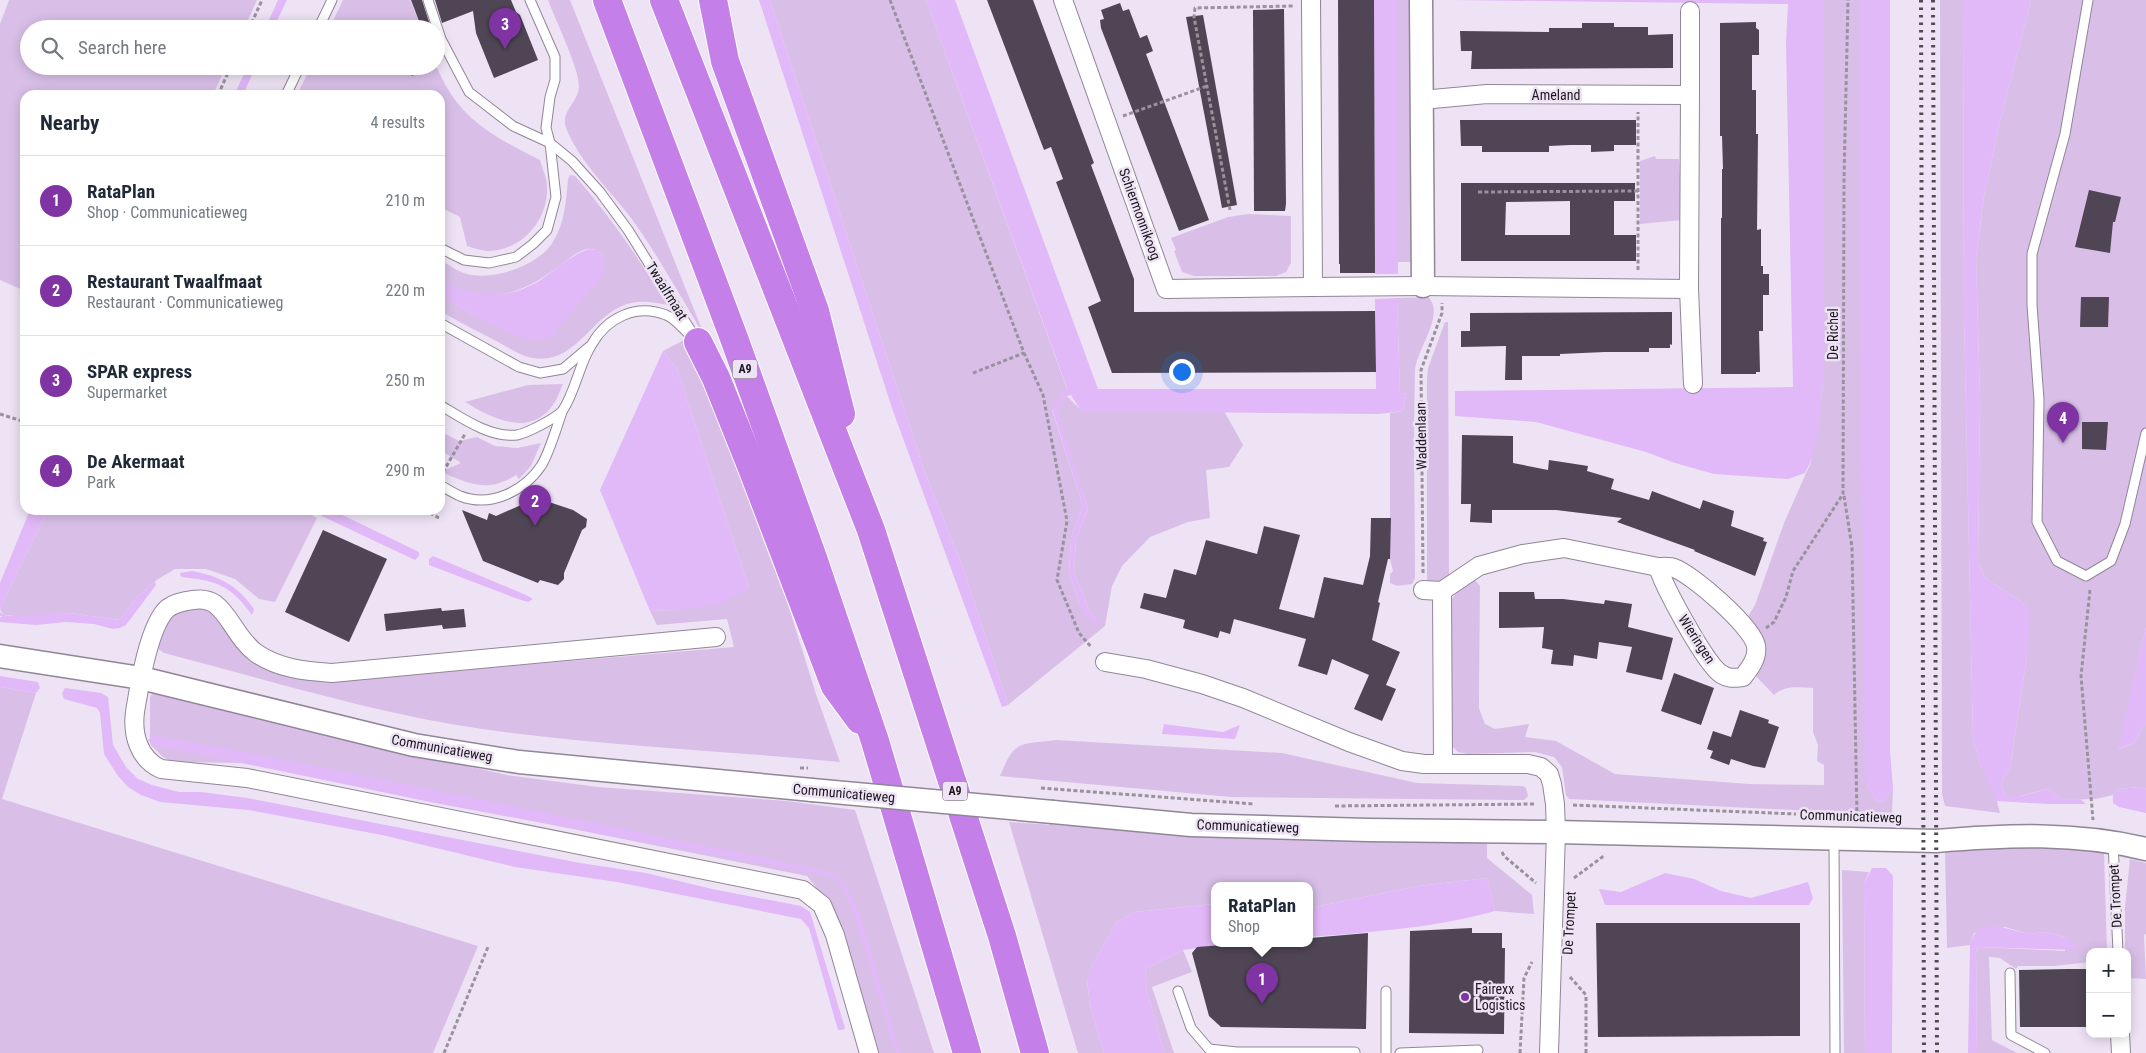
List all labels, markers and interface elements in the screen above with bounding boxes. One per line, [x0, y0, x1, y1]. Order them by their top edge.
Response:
pin: 3 [489, 8, 521, 49]
search box [20, 20, 445, 75]
icon: search [38, 34, 66, 62]
text: Search here [78, 36, 166, 59]
street label: Ameland [1532, 87, 1580, 103]
text: Nearby [40, 111, 99, 135]
text: 4 results [370, 113, 425, 132]
street label: Schiermonnikoog [1116, 166, 1164, 262]
text: RataPlan [87, 180, 155, 203]
text: 1 [52, 191, 60, 210]
text: 210 m [386, 191, 425, 210]
text: Shop · Communicatieweg [87, 203, 247, 222]
street label: Twaalfmaat [643, 259, 691, 323]
text: Restaurant Twaalfmaat [87, 270, 262, 293]
text: 2 [52, 281, 60, 300]
text: 220 m [386, 281, 425, 300]
text: Restaurant · Communicatieweg [87, 293, 283, 312]
street label: De Richel [1825, 308, 1841, 360]
road number: A9 [732, 359, 758, 378]
your location [1169, 359, 1195, 385]
text: SPAR express [87, 360, 192, 383]
text: 3 [52, 371, 60, 390]
text: 250 m [386, 371, 425, 390]
text: Supermarket [87, 383, 167, 402]
street label: Waddenlaan [1412, 402, 1430, 470]
pin: 4 [2047, 402, 2079, 443]
text: De Akermaat [87, 450, 185, 473]
text: 4 [52, 461, 60, 480]
text: 290 m [386, 461, 425, 480]
text: Park [87, 473, 116, 492]
pin: 2 [519, 485, 551, 526]
street label: Wieringen [1675, 612, 1719, 666]
street label: Communicatieweg [390, 731, 494, 765]
street label: Communicatieweg [792, 781, 896, 805]
road number: A9 [942, 781, 968, 800]
street label: Communicatieweg [1800, 806, 1902, 826]
street label: Communicatieweg [1197, 816, 1299, 836]
street label: De Trompet [2105, 864, 2125, 928]
popup [1211, 882, 1313, 947]
street label: De Trompet [1559, 891, 1579, 955]
text: RataPlan [1228, 894, 1296, 917]
text: Shop [1228, 917, 1260, 936]
map controls [2086, 948, 2131, 1038]
button: + [2086, 948, 2131, 993]
pin: 1 [1246, 963, 1278, 1004]
place label: Fairexx Logistics [1475, 981, 1525, 1013]
marker: Fairexx Logistics [1459, 991, 1471, 1003]
button: − [2086, 993, 2131, 1038]

